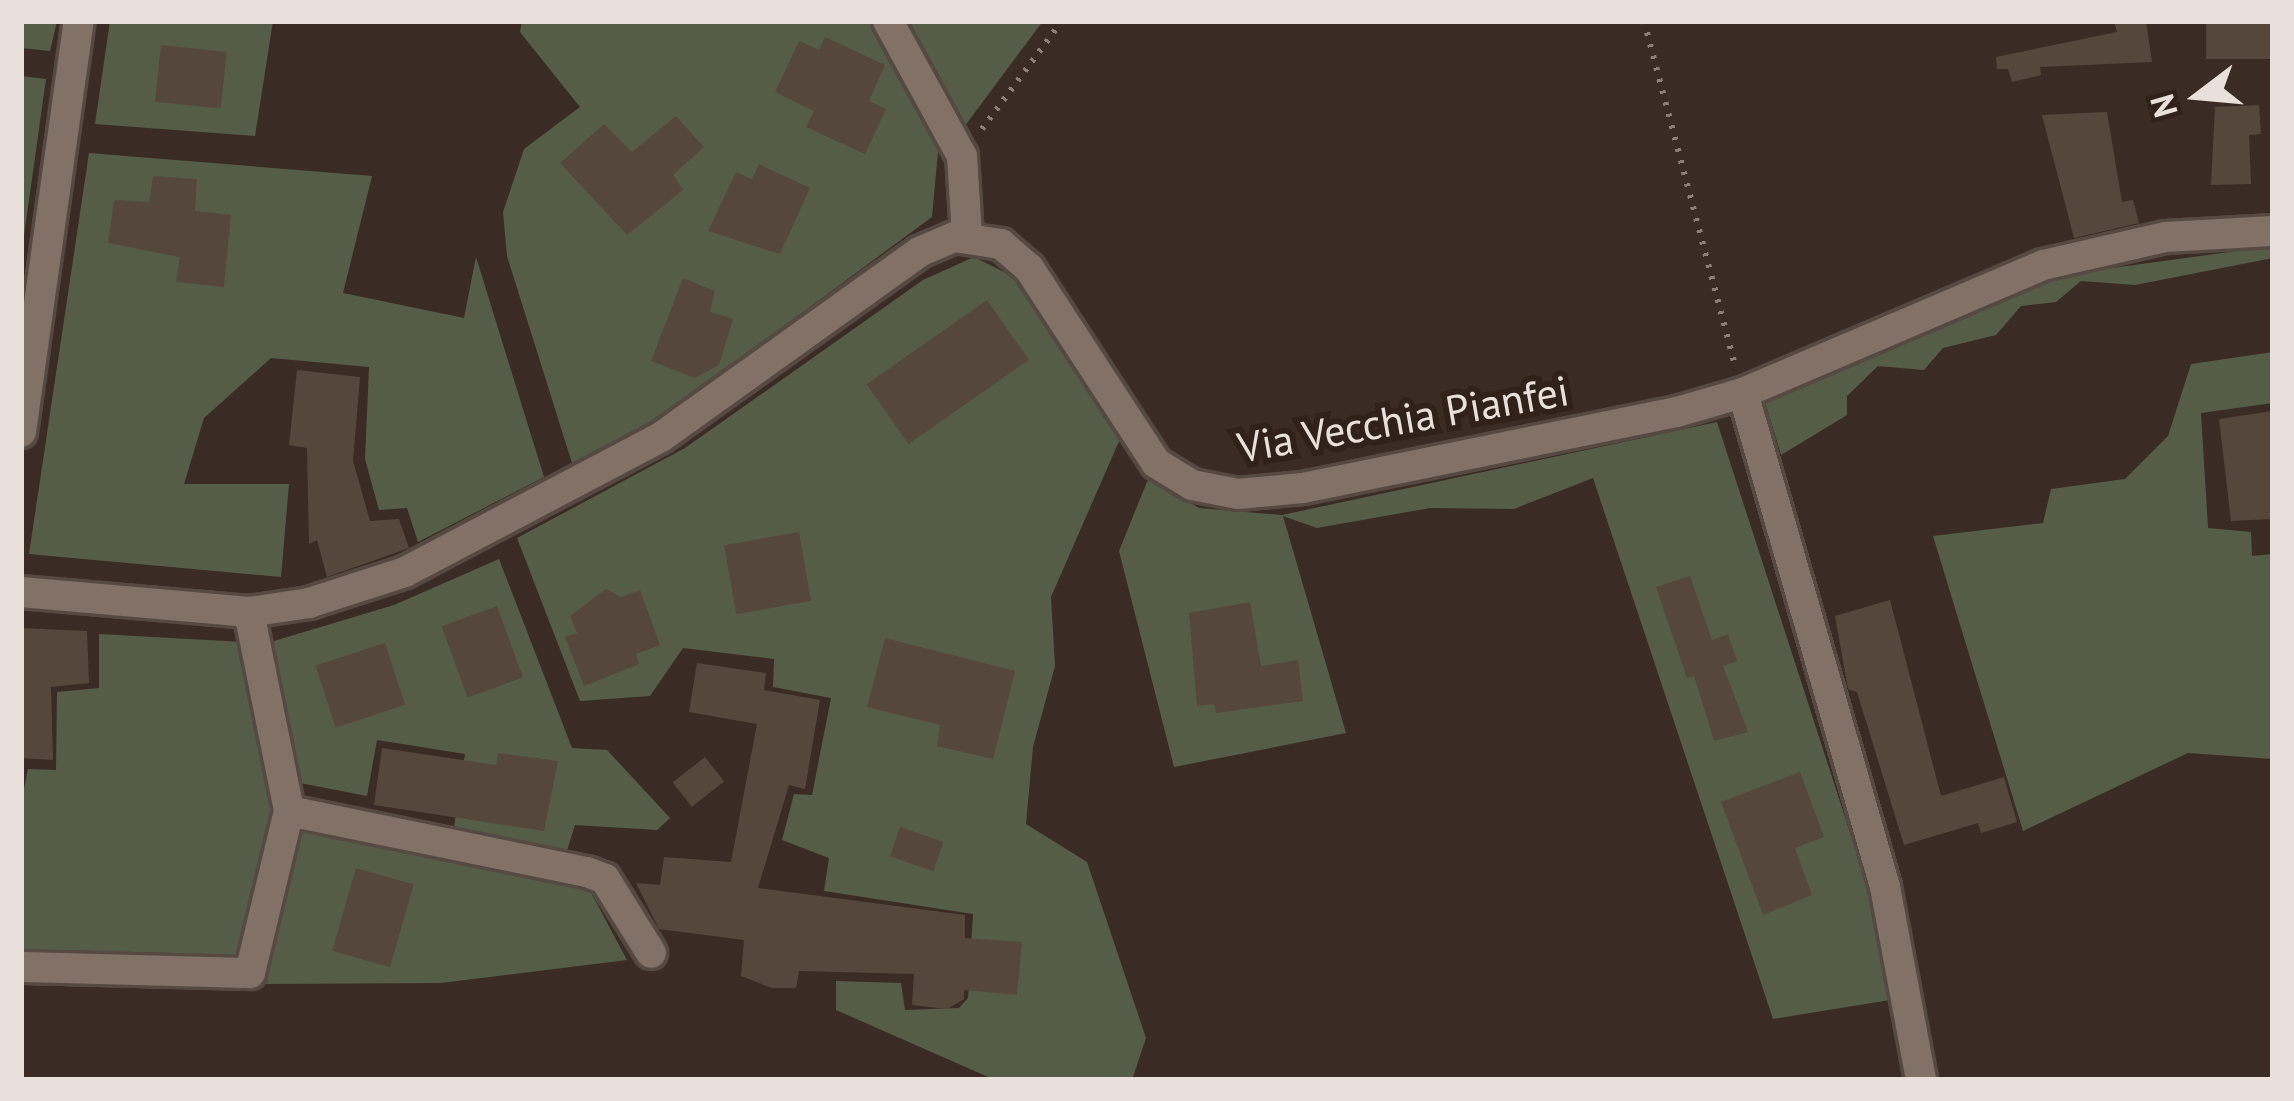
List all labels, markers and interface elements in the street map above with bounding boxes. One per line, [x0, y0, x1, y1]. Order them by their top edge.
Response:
north arrow [2138, 36, 2258, 156]
text: N [2139, 90, 2187, 122]
street label: Via Vecchia Pianfei [1233, 365, 1573, 473]

